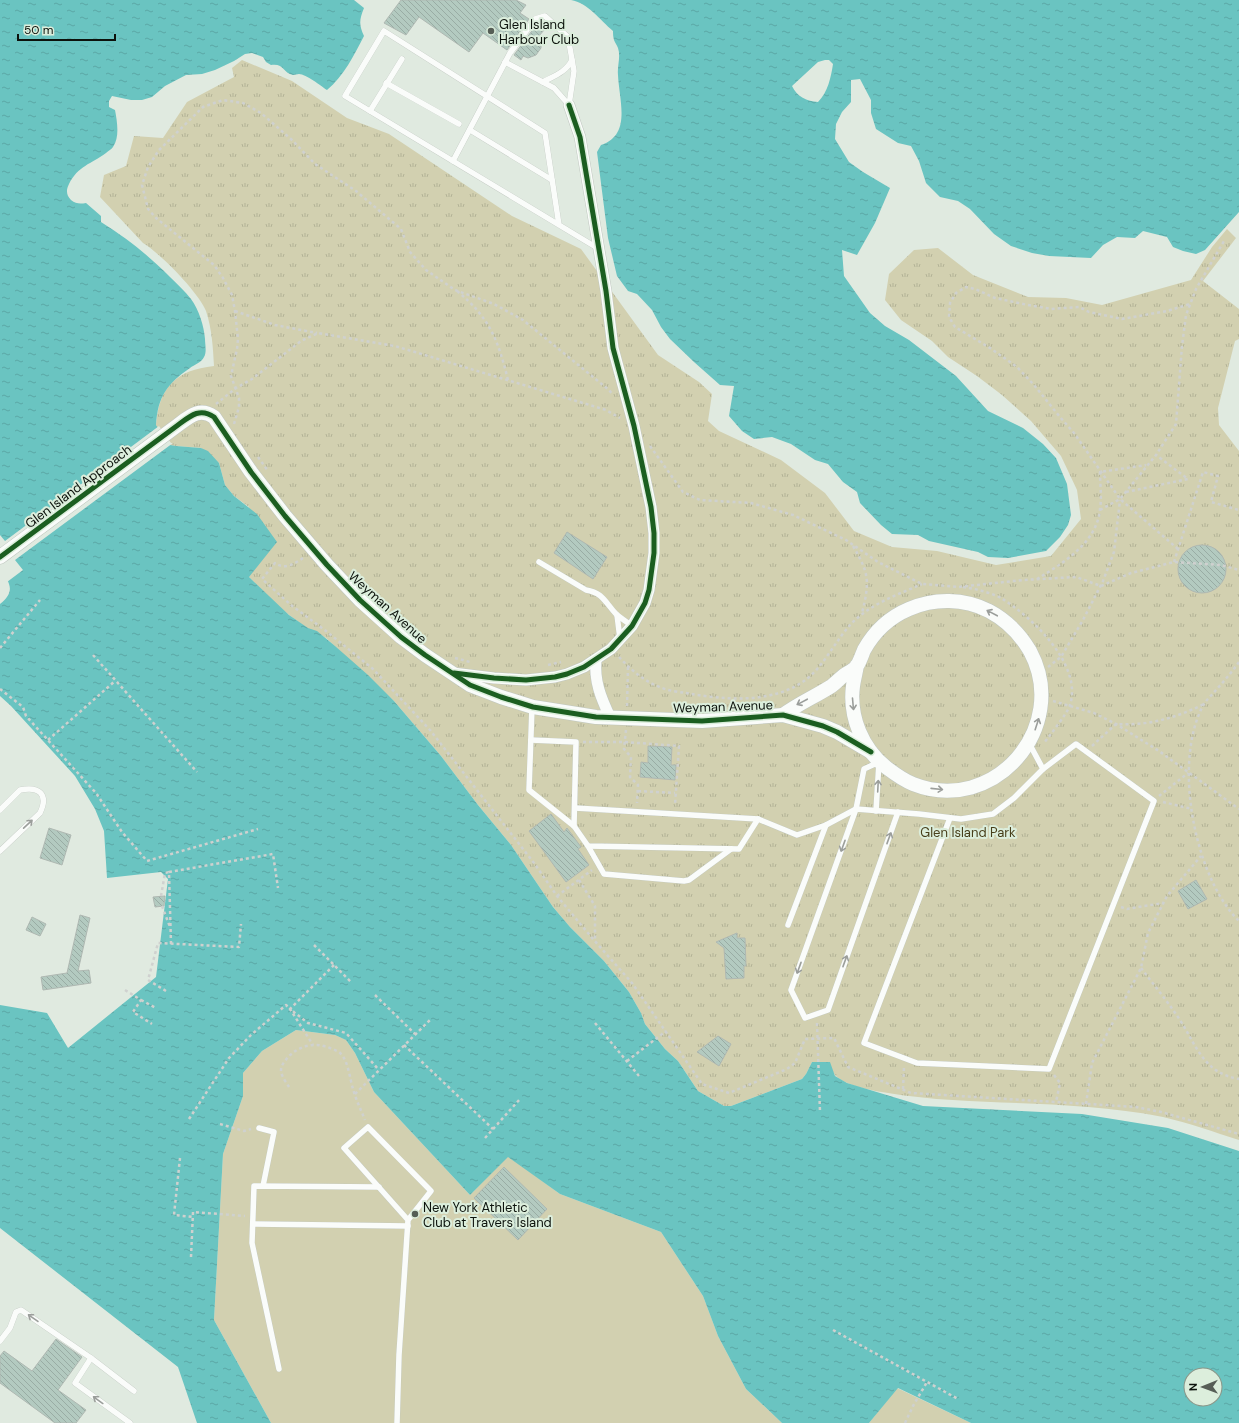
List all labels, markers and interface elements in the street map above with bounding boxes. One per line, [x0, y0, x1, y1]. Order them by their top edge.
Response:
scale bar [18, 16, 115, 42]
place label: Glen Island Harbour Club [499, 16, 579, 48]
text: 50 m [24, 22, 53, 38]
marker: Glen Island Harbour Club [486, 26, 496, 36]
street label: Glen Island Approach [22, 441, 135, 532]
street label: Weyman Avenue [345, 568, 431, 647]
one-way arrow [986, 609, 998, 616]
street label: Weyman Avenue [673, 696, 773, 717]
one-way arrow [850, 697, 857, 710]
one-way arrow [796, 699, 808, 707]
one-way arrow [1033, 718, 1041, 730]
one-way arrow [874, 780, 881, 793]
one-way arrow [930, 786, 943, 793]
one-way arrow [23, 820, 33, 829]
park label: Glen Island Park [920, 824, 1016, 841]
one-way arrow [885, 833, 893, 845]
one-way arrow [839, 839, 846, 852]
one-way arrow [842, 954, 849, 967]
one-way arrow [795, 962, 802, 975]
place label: New York Athletic Club at Travers Island [423, 1199, 552, 1231]
marker: New York Athletic Club at Travers Island [410, 1209, 420, 1219]
one-way arrow [27, 1314, 38, 1322]
north arrow [1183, 1367, 1223, 1407]
text: N [1186, 1383, 1200, 1391]
one-way arrow [93, 1396, 104, 1404]

